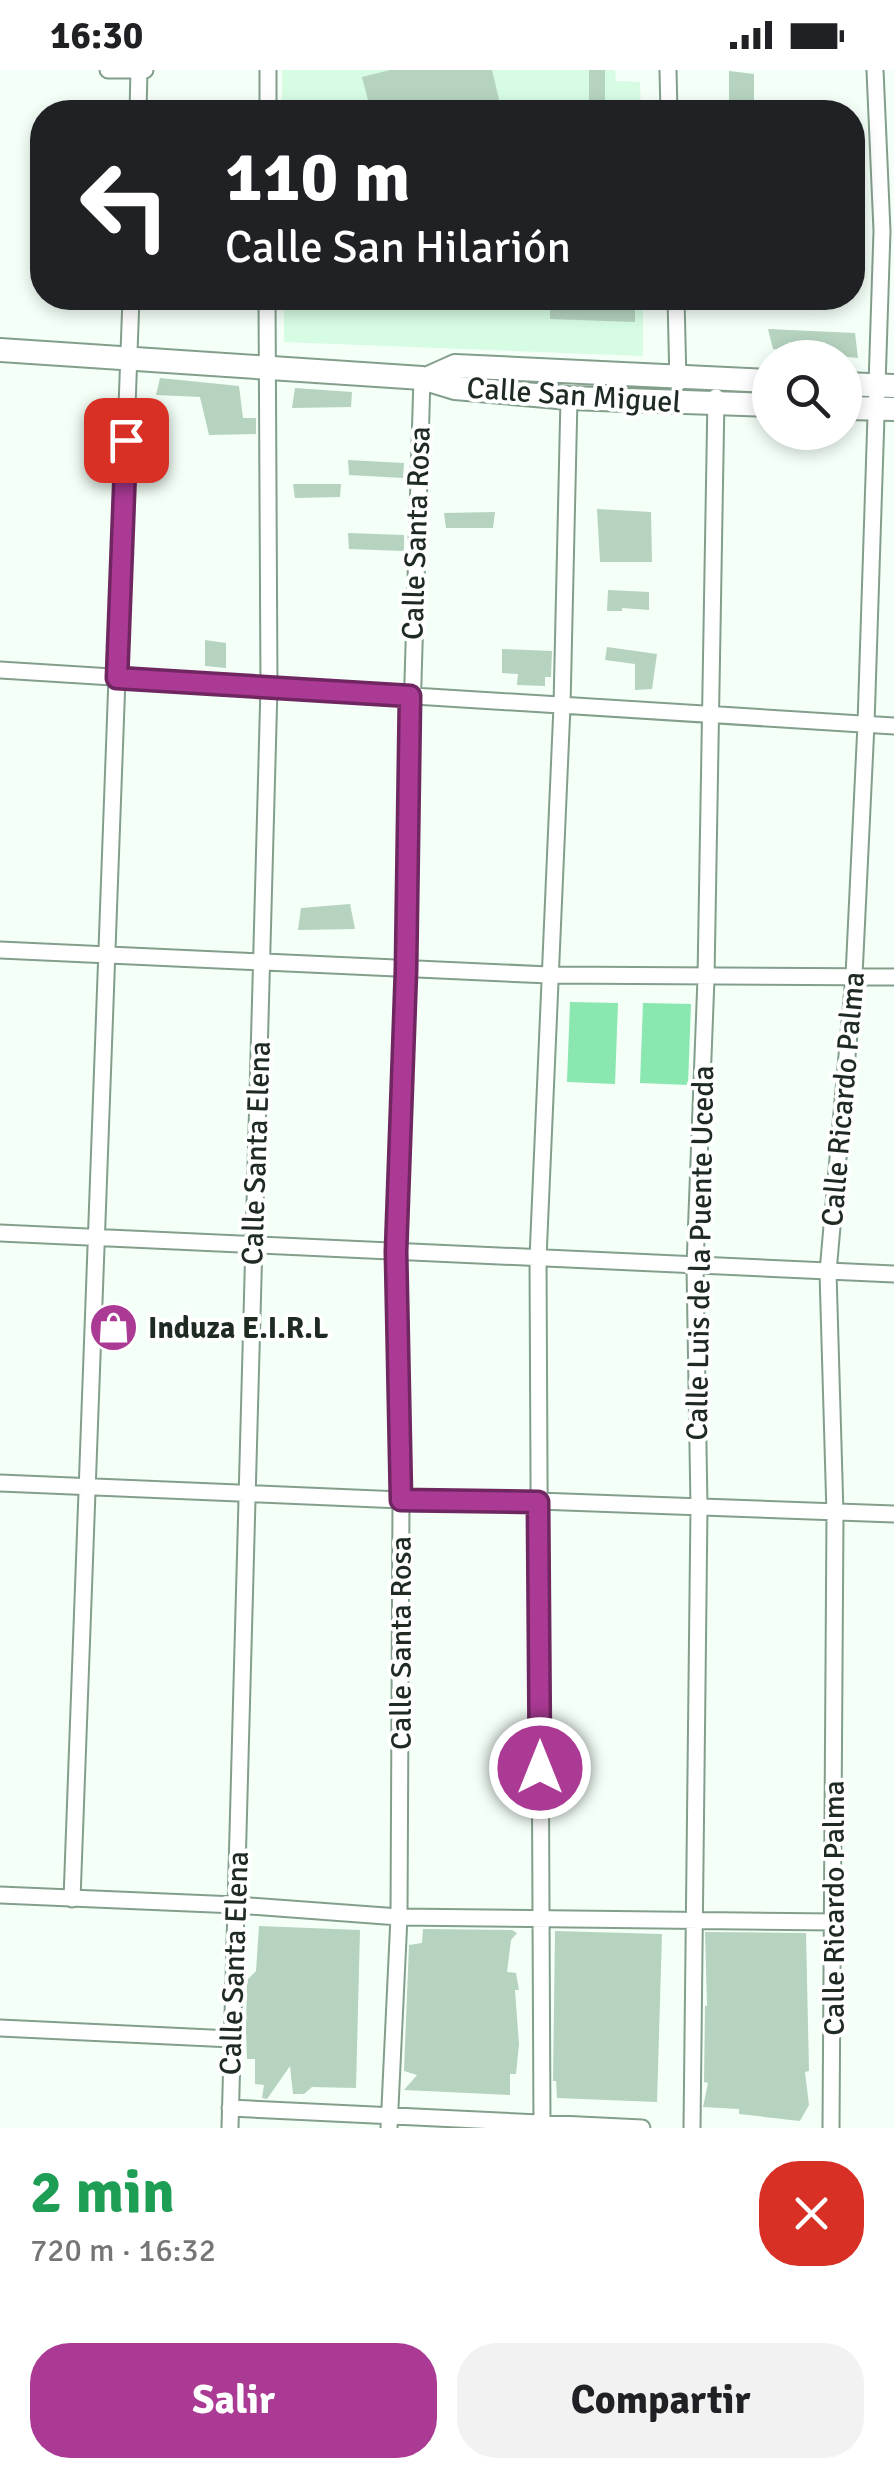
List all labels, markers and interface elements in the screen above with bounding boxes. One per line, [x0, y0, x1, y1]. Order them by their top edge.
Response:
text: 16:30 [50, 12, 143, 59]
text: 110 m [225, 134, 410, 220]
icon: left [60, 140, 190, 270]
text: Calle San Hilarión [225, 220, 571, 275]
map controls [752, 340, 862, 450]
button: search [752, 340, 862, 450]
street label: Calle San Miguel [465, 370, 682, 421]
pin [84, 398, 169, 483]
icon: arrive [99, 413, 154, 468]
street label: Calle Santa Rosa [394, 426, 439, 641]
street label: Calle Ricardo Palma [814, 970, 873, 1228]
street label: Calle Santa Elena [234, 1040, 279, 1266]
street label: Calle Luis de la Puente Uceda [679, 1065, 722, 1441]
shop icon: Induza E.I.R.L [87, 1302, 139, 1354]
place label: Induza E.I.R.L [148, 1310, 329, 1347]
street label: Calle Santa Rosa [383, 1536, 420, 1750]
position arrow [488, 1716, 592, 1820]
street label: Calle Ricardo Palma [816, 1780, 853, 2036]
street label: Calle Santa Elena [212, 1850, 257, 2076]
text: 2 min [30, 2156, 175, 2230]
button: close [759, 2161, 864, 2266]
text: 720 m · 16:32 [30, 2231, 216, 2270]
button: Salir [30, 2343, 437, 2458]
button: Compartir [457, 2343, 864, 2458]

